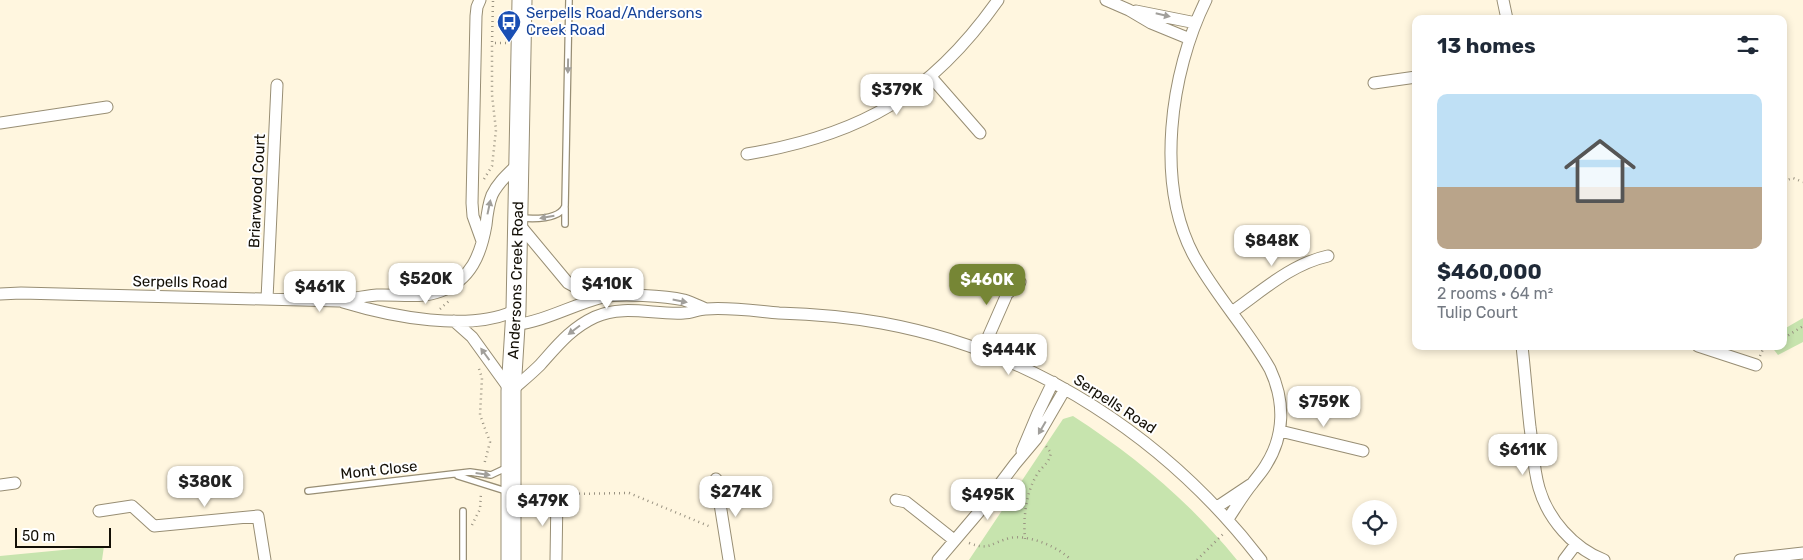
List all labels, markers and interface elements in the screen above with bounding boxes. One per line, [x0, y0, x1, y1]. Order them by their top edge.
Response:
place label: Serpells Road/Andersons Creek Road [526, 4, 703, 39]
bus stop icon: Serpells Road/Andersons Creek Road [496, 9, 522, 43]
one-way arrow [1155, 12, 1171, 20]
icon: filters [1734, 31, 1762, 59]
text: 13 homes [1437, 33, 1536, 58]
one-way arrow [564, 58, 572, 74]
pin: $379K [862, 74, 932, 116]
text: $379K [871, 80, 923, 99]
icon: home [1555, 126, 1645, 216]
street label: Briarwood Court [245, 133, 269, 248]
one-way arrow [485, 199, 493, 215]
street label: Andersons Creek Road [504, 201, 527, 360]
one-way arrow [539, 213, 555, 221]
pin: $848K [1237, 224, 1307, 267]
text: $848K [1245, 231, 1299, 250]
text: $460,000 [1437, 259, 1542, 284]
pin: $520K [391, 262, 461, 305]
pin: $460K [952, 264, 1022, 306]
pin: $410K [572, 268, 642, 310]
text: $520K [400, 269, 452, 288]
pin: $461K [285, 270, 355, 313]
text: $460K [960, 270, 1014, 289]
street label: Serpells Road [132, 272, 228, 292]
text: $410K [582, 274, 632, 293]
text: $461K [295, 277, 345, 296]
text: 2 rooms · 64 m² [1437, 284, 1553, 303]
one-way arrow [673, 297, 689, 305]
text: Tulip Court [1437, 303, 1518, 322]
one-way arrow [568, 324, 581, 335]
pin: $444K [974, 334, 1044, 376]
text: $444K [982, 340, 1036, 359]
one-way arrow [480, 347, 490, 361]
street label: Serpells Road [1070, 371, 1160, 437]
pin: $759K [1289, 386, 1359, 428]
text: $759K [1298, 392, 1350, 411]
one-way arrow [1038, 421, 1047, 435]
pin: $611K [1488, 434, 1558, 476]
text: $611K [1499, 440, 1547, 459]
street label: Mont Close [340, 457, 418, 483]
pin: $380K [170, 466, 240, 508]
one-way arrow [476, 470, 492, 478]
text: $380K [178, 472, 232, 491]
pin: $274K [701, 476, 771, 518]
pin: $495K [953, 478, 1023, 521]
text: $274K [710, 482, 762, 501]
pin: $479K [508, 484, 578, 527]
text: $495K [962, 485, 1014, 504]
text: $479K [517, 491, 569, 510]
map controls [1352, 500, 1397, 545]
button: locate [1352, 500, 1397, 545]
scale bar [15, 525, 111, 548]
text: 50 m [22, 528, 55, 545]

